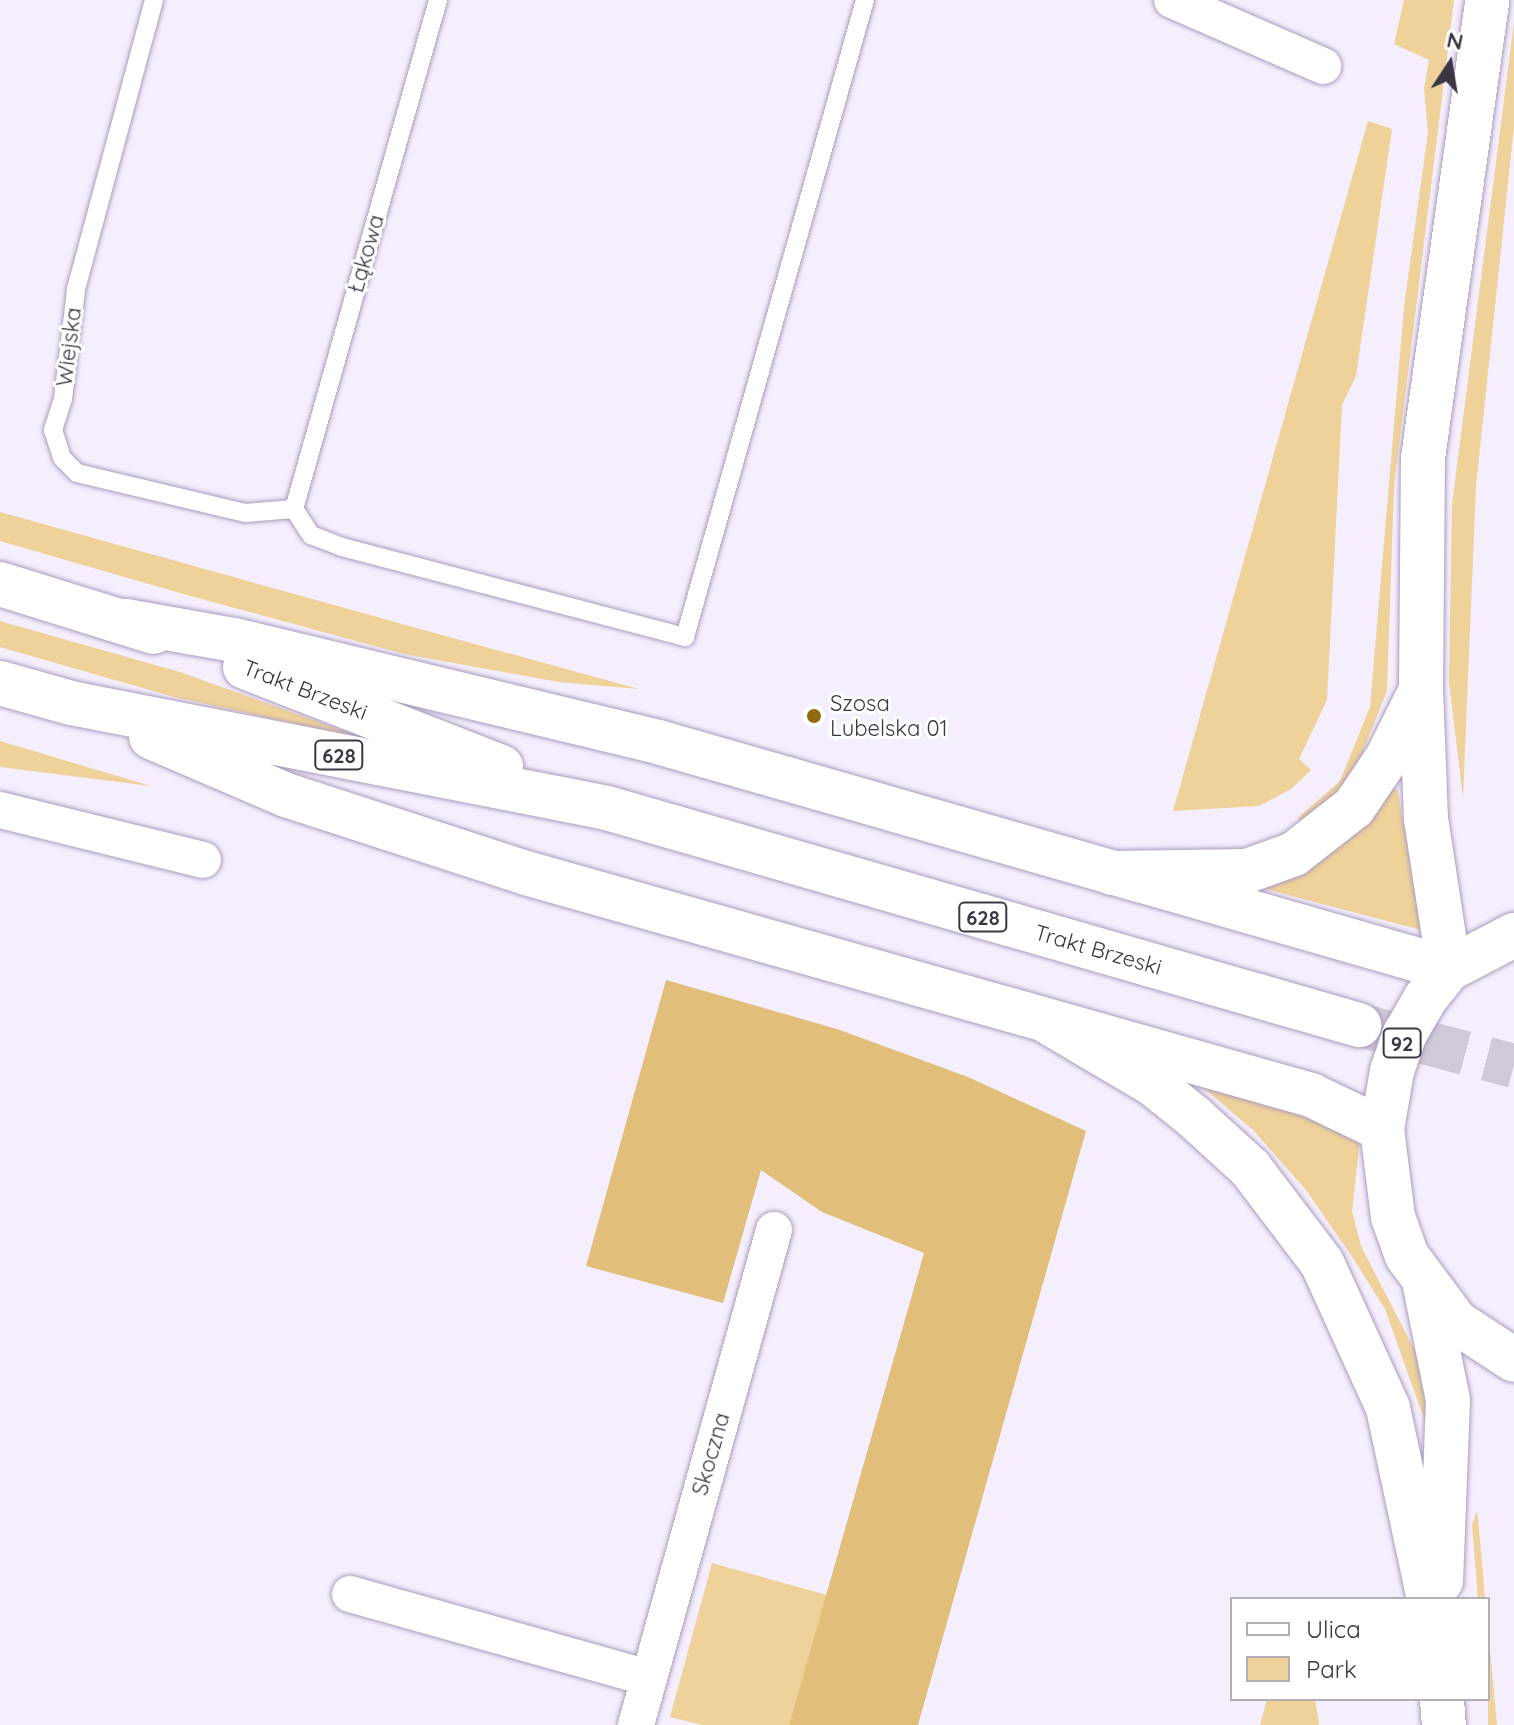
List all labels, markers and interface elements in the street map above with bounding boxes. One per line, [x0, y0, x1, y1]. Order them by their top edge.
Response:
north arrow [1410, 24, 1490, 104]
text: N [1444, 25, 1466, 56]
street label: Łąkowa [342, 212, 390, 296]
street label: Wiejska [51, 306, 87, 388]
street label: Trakt Brzeski [239, 654, 371, 726]
place label: Szosa Lubelska 01 [830, 690, 948, 742]
marker: Szosa Lubelska 01 [805, 707, 823, 725]
road number: 628 [313, 739, 365, 771]
road number: 628 [957, 901, 1009, 933]
street label: Trakt Brzeski [1031, 919, 1165, 981]
road number: 92 [1382, 1027, 1422, 1059]
street label: Skoczna [687, 1410, 735, 1498]
legend [1230, 1597, 1490, 1701]
text: Ulica [1306, 1614, 1361, 1644]
text: Park [1306, 1654, 1357, 1684]

